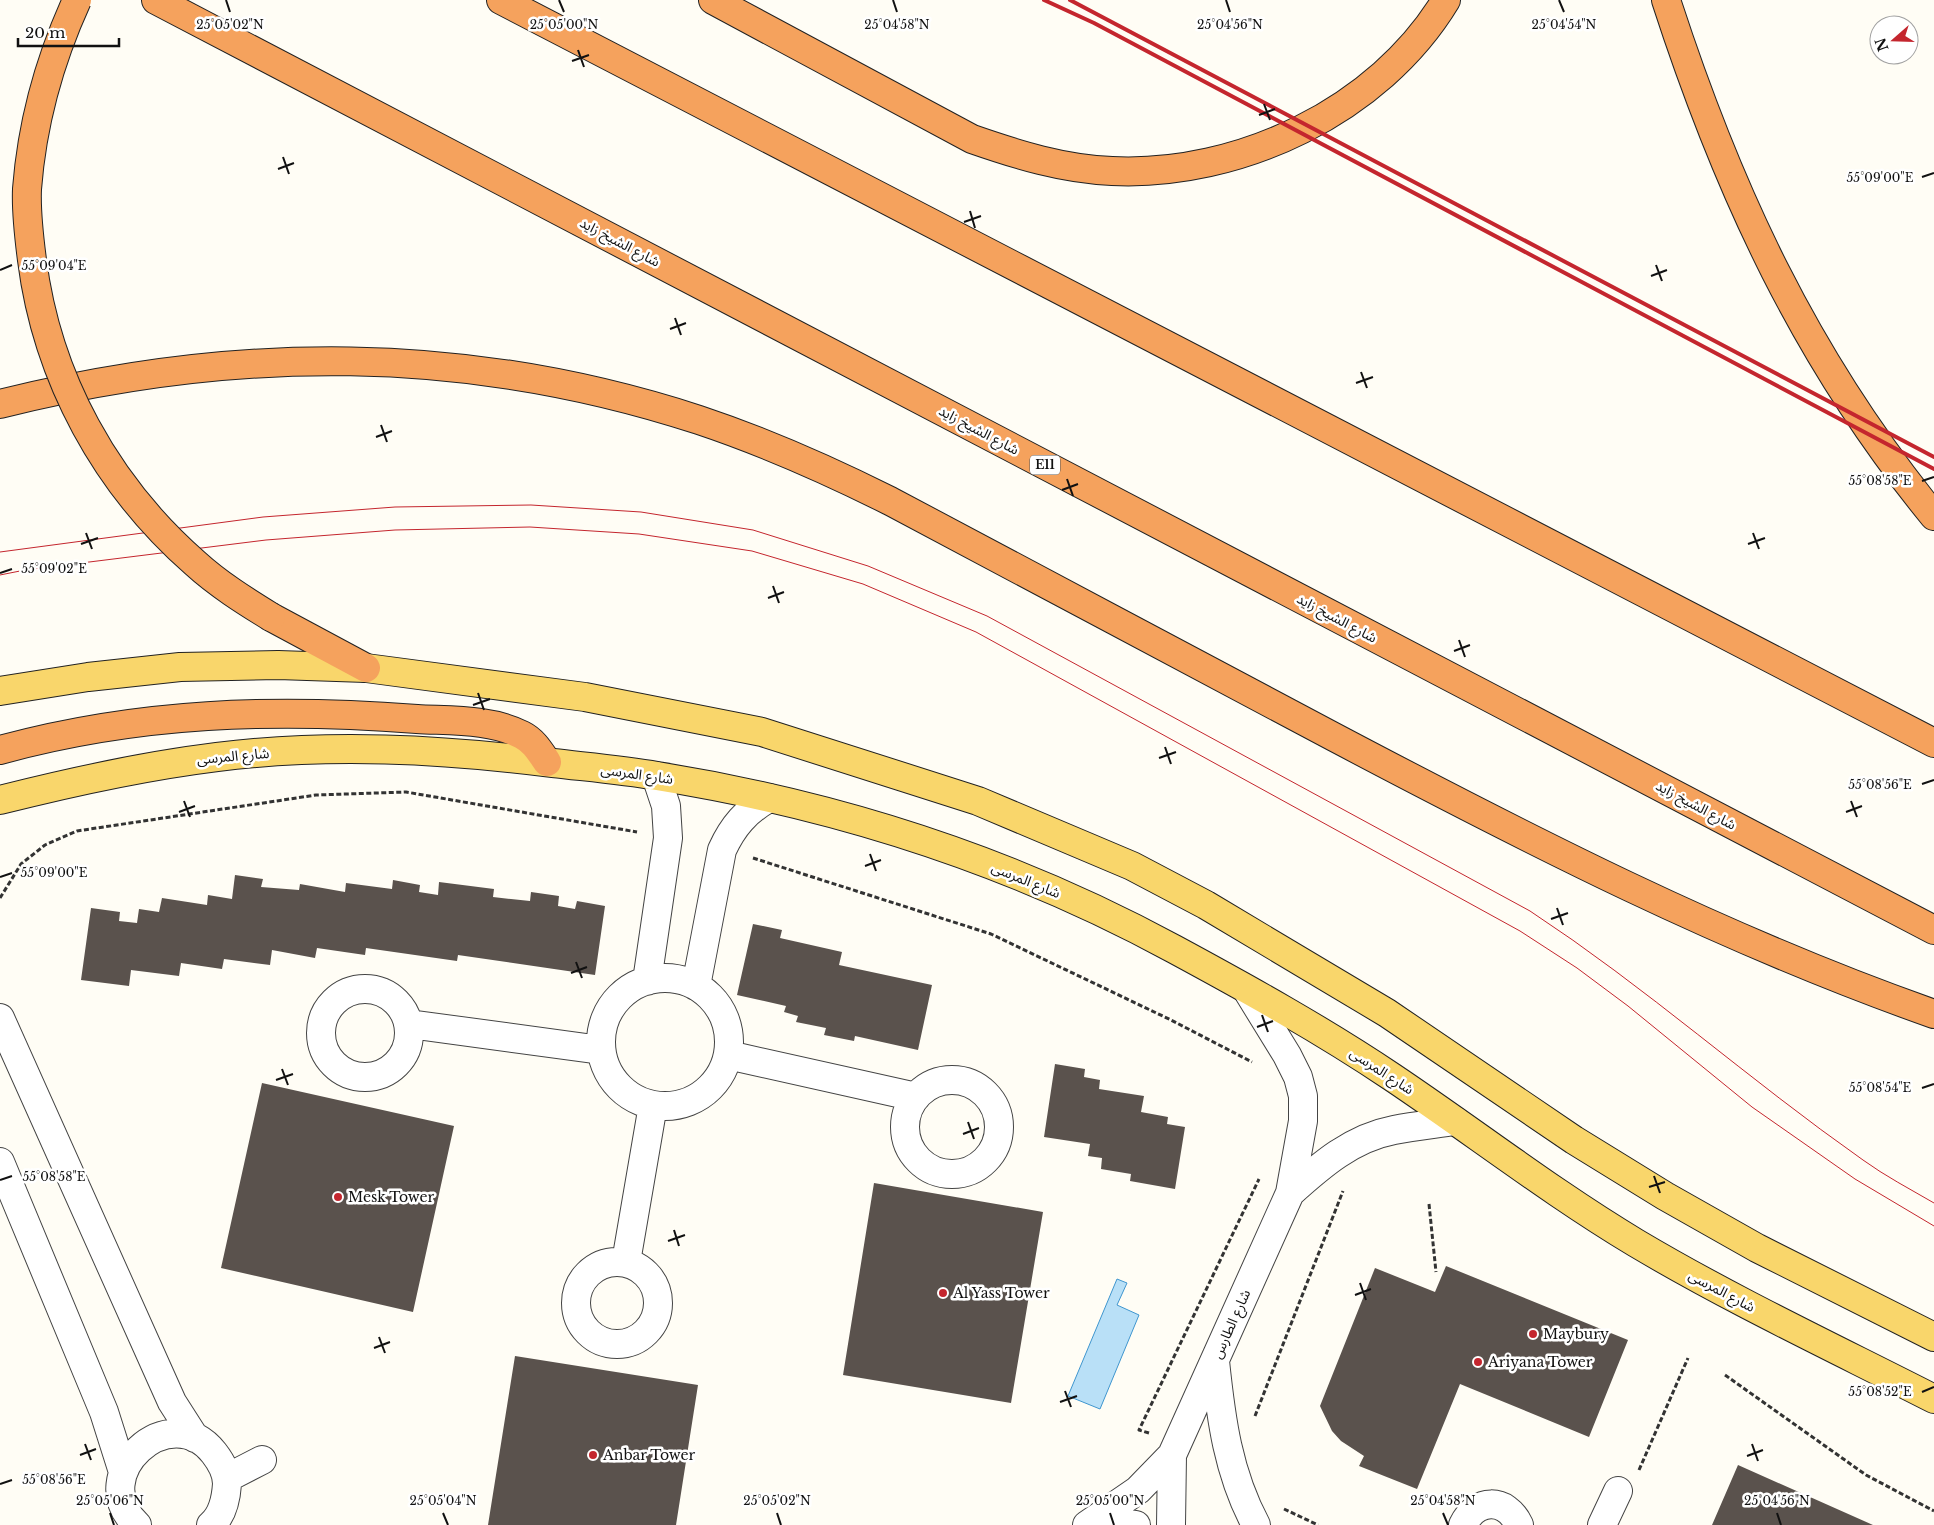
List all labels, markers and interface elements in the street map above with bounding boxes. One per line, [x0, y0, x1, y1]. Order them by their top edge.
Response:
scale bar [18, 15, 119, 47]
north arrow [1869, 15, 1919, 65]
text: 25°05'02"N [196, 17, 264, 32]
text: 25°05'00"N [530, 17, 599, 32]
text: 25°04'58"N [864, 17, 930, 32]
text: 25°04'56"N [1197, 17, 1263, 32]
text: 25°04'54"N [1532, 17, 1597, 32]
text: 20 m [25, 23, 65, 42]
text: N [1871, 35, 1892, 54]
text: 55°09'00"E [1847, 170, 1914, 185]
street label: شارع الشيخ زايد [576, 213, 663, 272]
text: 55°09'04"E [21, 258, 87, 273]
street label: شارع الشيخ زايد [935, 401, 1022, 460]
road number: E11 [1030, 456, 1060, 474]
text: 55°08'58"E [1848, 473, 1912, 488]
text: 55°09'02"E [21, 561, 87, 576]
street label: شارع الشيخ زايد [1293, 589, 1380, 648]
street label: شارع المرسى [196, 744, 270, 770]
street label: شارع المرسى [599, 760, 674, 790]
street label: شارع الشيخ زايد [1652, 776, 1739, 835]
text: 55°08'56"E [1848, 777, 1912, 792]
street label: شارع المرسى [988, 858, 1063, 904]
text: 55°09'00"E [21, 865, 88, 880]
street label: شارع المرسى [1345, 1044, 1417, 1100]
text: 55°08'54"E [1849, 1080, 1912, 1095]
text: 55°08'58"E [22, 1169, 86, 1184]
place label: Mesk Tower [348, 1188, 435, 1206]
marker: Mesk Tower [332, 1191, 344, 1203]
street label: شارع المرسى [1685, 1266, 1758, 1318]
place label: Al Yass Tower [952, 1284, 1050, 1302]
marker: Al Yass Tower [937, 1287, 949, 1299]
street label: شارع الطارس [1208, 1287, 1256, 1362]
place label: Maybury [1543, 1325, 1609, 1343]
marker: Maybury [1527, 1328, 1539, 1340]
place label: Ariyana Tower [1487, 1353, 1593, 1371]
marker: Ariyana Tower [1472, 1356, 1484, 1368]
text: 55°08'52"E [1848, 1384, 1912, 1399]
place label: Anbar Tower [602, 1446, 696, 1464]
marker: Anbar Tower [587, 1449, 599, 1461]
text: 55°08'56"E [22, 1472, 86, 1487]
text: 25°05'06"N [76, 1493, 144, 1508]
text: 25°05'04"N [410, 1493, 477, 1508]
text: 25°05'02"N [743, 1493, 811, 1508]
text: 25°05'00"N [1076, 1493, 1145, 1508]
text: 25°04'58"N [1410, 1493, 1476, 1508]
text: 25°04'56"N [1744, 1493, 1810, 1508]

